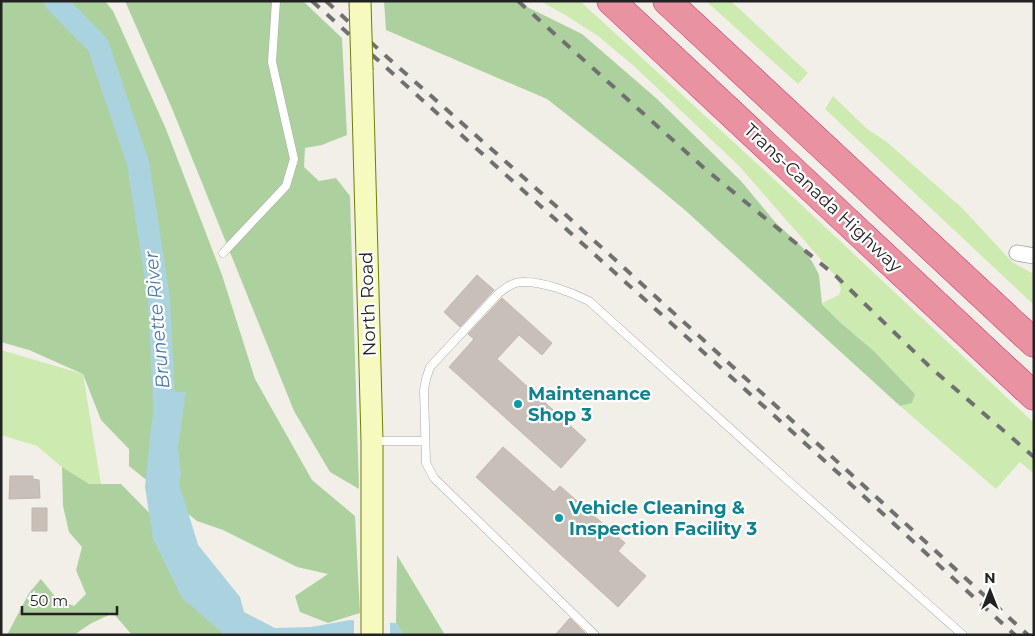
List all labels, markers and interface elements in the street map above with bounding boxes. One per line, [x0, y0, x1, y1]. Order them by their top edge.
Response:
street label: Trans-Canada Highway [739, 119, 907, 277]
water label: Brunette River [139, 250, 174, 390]
street label: North Road [355, 251, 381, 357]
place label: Maintenance Shop 3 [528, 383, 651, 426]
marker: Maintenance Shop 3 [512, 398, 524, 410]
place label: Vehicle Cleaning & Inspection Facility 3 [568, 497, 758, 540]
marker: Vehicle Cleaning & Inspection Facility 3 [553, 512, 565, 524]
north arrow [965, 566, 1015, 616]
text: N [984, 569, 996, 587]
scale bar [22, 584, 118, 616]
text: 50 m [30, 591, 68, 610]

